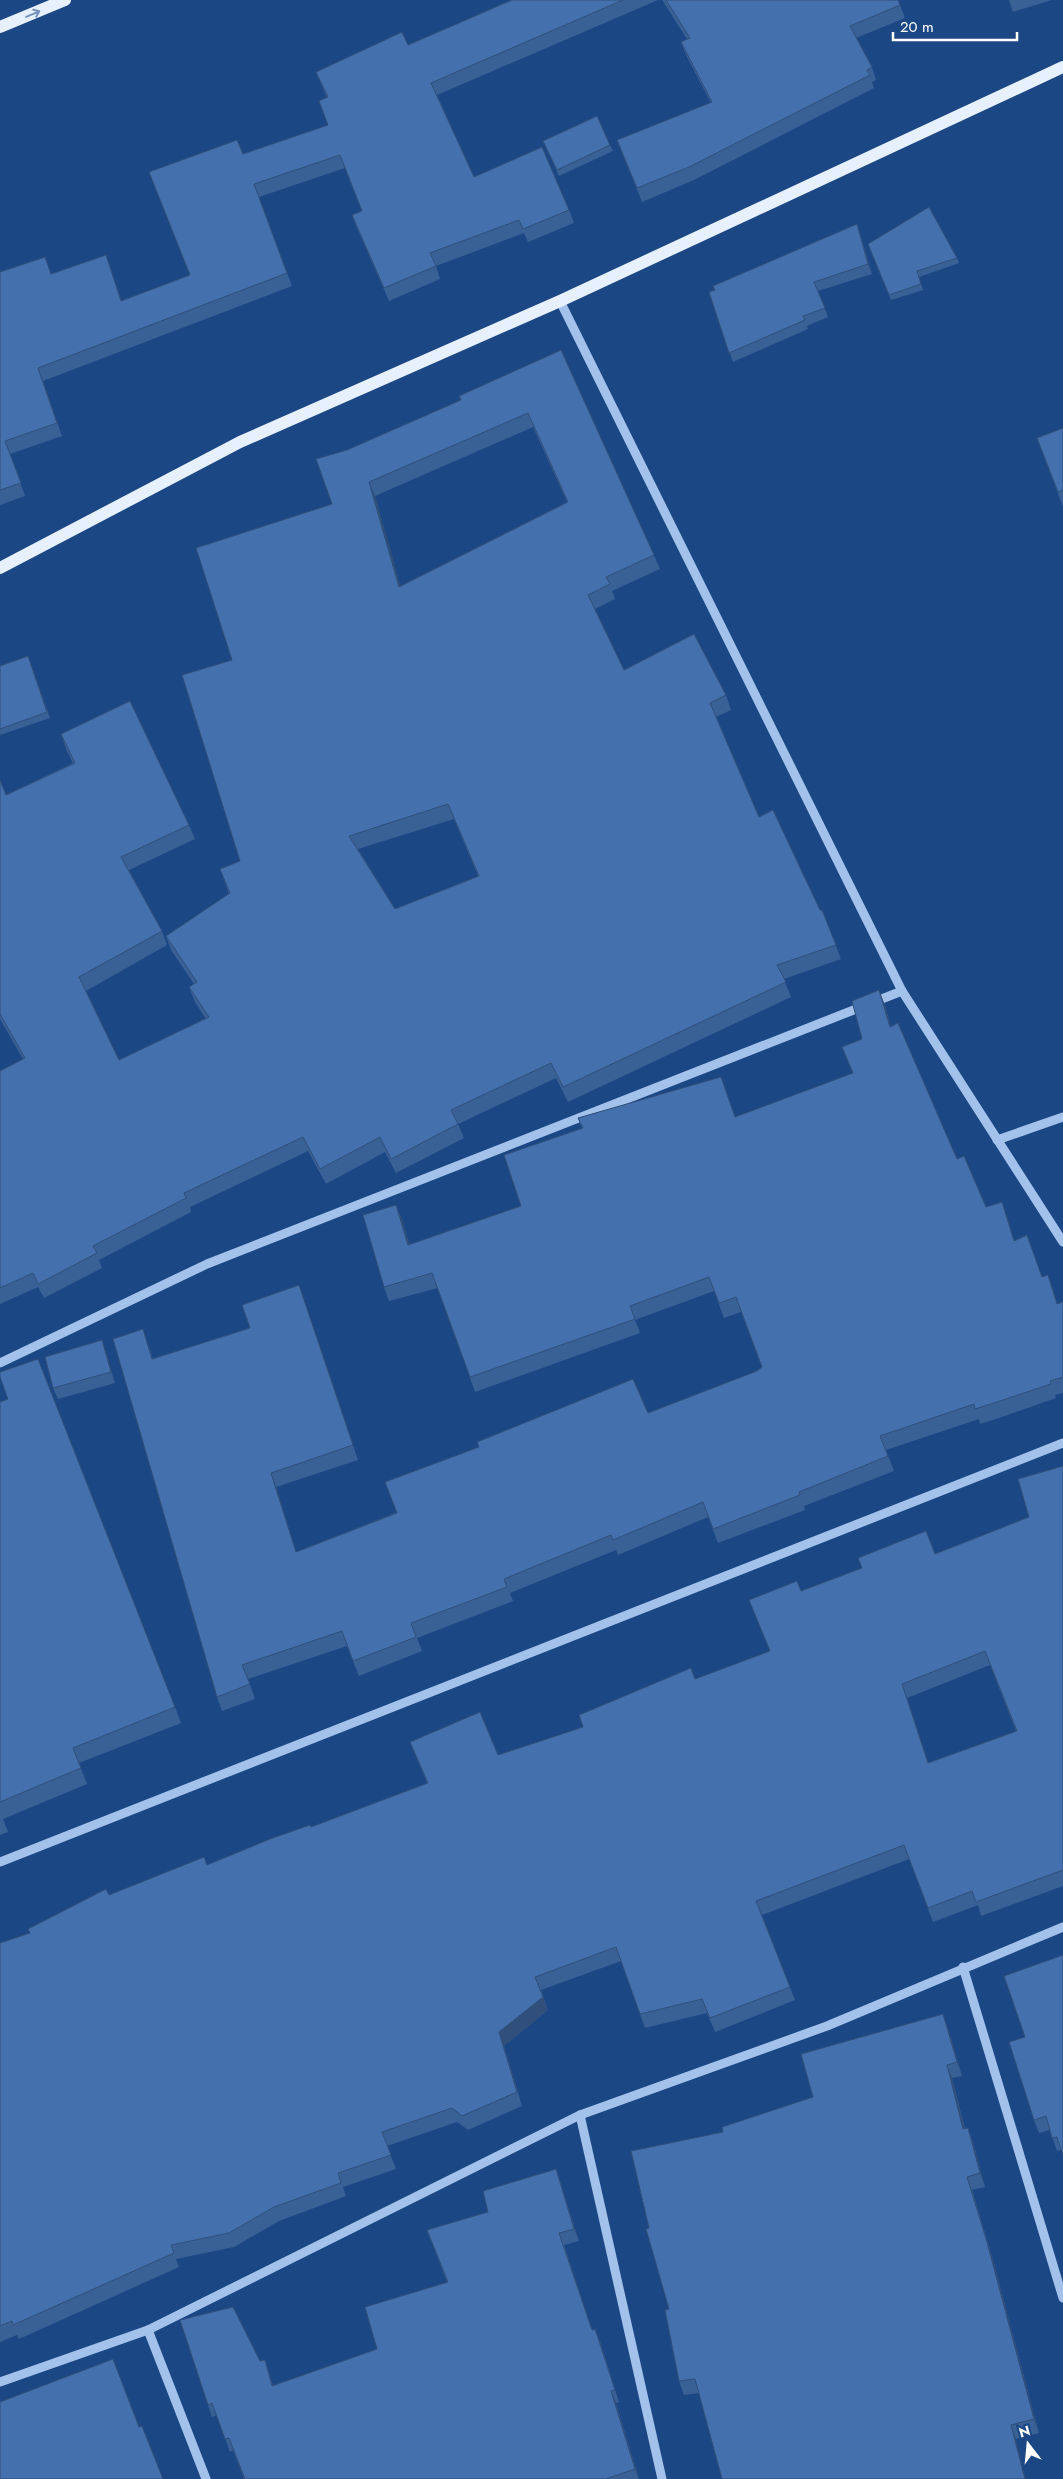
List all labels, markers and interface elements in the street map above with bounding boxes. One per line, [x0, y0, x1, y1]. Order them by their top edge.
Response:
one-way arrow [25, 8, 40, 17]
scale bar [893, 10, 1017, 42]
text: 20 m [900, 16, 934, 38]
north arrow [1003, 2419, 1053, 2469]
text: N [1016, 2420, 1033, 2443]

